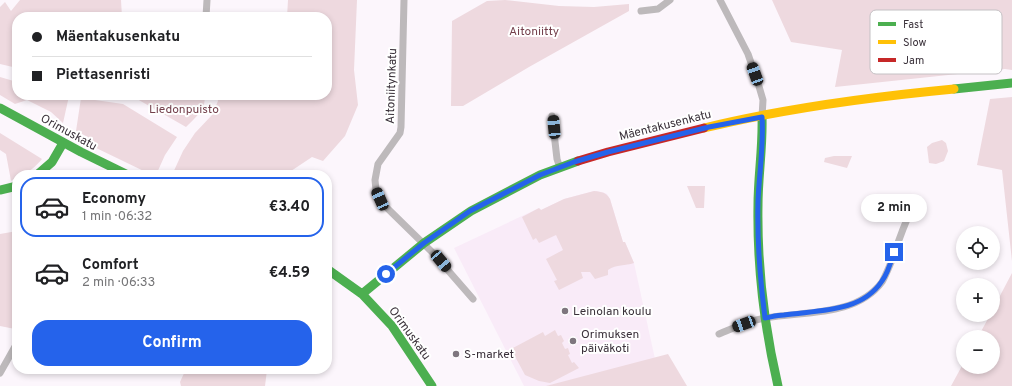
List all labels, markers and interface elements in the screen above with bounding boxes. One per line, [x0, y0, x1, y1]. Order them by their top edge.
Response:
legend [870, 10, 1002, 74]
text: Fast [903, 18, 923, 32]
park label: Aitoniitty [509, 24, 559, 40]
text: Mäentakusenkatu [56, 28, 180, 47]
text: Slow [903, 36, 926, 50]
street label: Aitoniitynkatu [383, 48, 401, 124]
text: Jam [903, 54, 924, 68]
car [745, 61, 765, 87]
text: Piettasenristi [56, 66, 150, 85]
park label: Liedonpuisto [149, 102, 219, 118]
street label: Mäentakusenkatu [617, 107, 713, 145]
street label: Orimuskatu [37, 111, 100, 155]
car [547, 115, 561, 139]
car [370, 186, 390, 212]
icon: car [34, 189, 70, 225]
text: Economy [82, 190, 146, 209]
callout: 2 min [861, 194, 927, 222]
text: €3.40 [269, 198, 310, 217]
text: 2 min [877, 200, 911, 216]
text: 1 min · 06:32 [82, 209, 152, 225]
map controls [956, 226, 1000, 374]
button: locate [956, 226, 1000, 270]
route end [885, 243, 903, 261]
car [429, 248, 453, 274]
icon: car [34, 255, 70, 291]
text: Comfort [82, 256, 139, 275]
text: €4.59 [269, 264, 310, 283]
route start [377, 265, 395, 283]
text: 2 min · 06:33 [82, 275, 155, 291]
button: + [956, 278, 1000, 322]
street label: Orimuskatu [384, 304, 434, 363]
place label: Leinolan koulu [573, 304, 651, 320]
marker: Leinolan koulu [560, 306, 570, 316]
car [731, 314, 757, 334]
button: Confirm [32, 320, 312, 366]
place label: Orimuksen päiväkoti [581, 327, 639, 357]
button: − [956, 330, 1000, 374]
marker: Orimuksen päiväkoti [568, 336, 578, 346]
place label: S-market [464, 347, 514, 363]
marker: S-market [451, 349, 461, 359]

